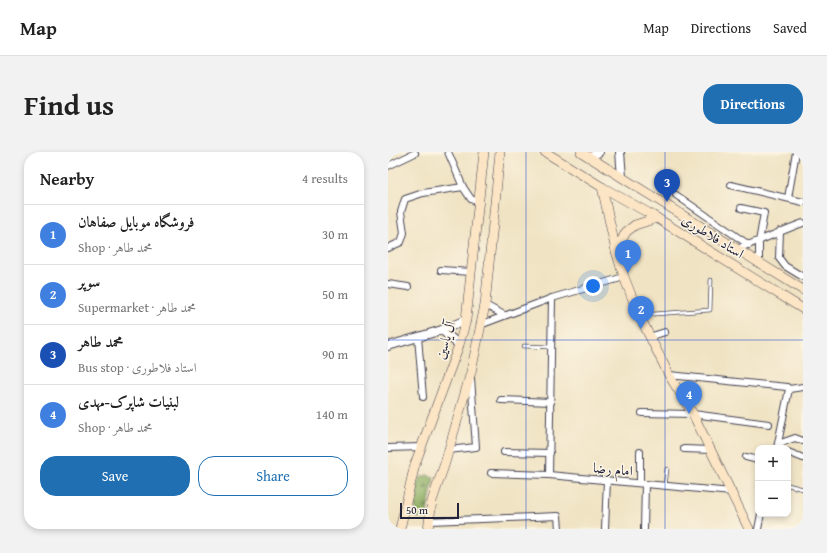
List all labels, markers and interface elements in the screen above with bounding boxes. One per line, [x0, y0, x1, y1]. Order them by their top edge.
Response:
text: Map [20, 14, 57, 42]
text: Map [643, 18, 669, 38]
text: Directions [691, 18, 751, 38]
text: Saved [773, 18, 807, 38]
text: Find us [24, 84, 114, 125]
button: Directions [703, 84, 803, 124]
text: Nearby [40, 166, 94, 191]
text: 4 results [302, 169, 348, 188]
pin: 3 [654, 169, 680, 202]
street label: استاد فلاطوری [678, 209, 748, 263]
text: فروشگاه موبایل صفاهان [78, 211, 194, 232]
text: 1 [50, 225, 56, 244]
text: 30 m [322, 225, 348, 244]
text: Shop · محمد طاهر [78, 238, 152, 257]
pin: 1 [615, 240, 641, 273]
text: سوپر [78, 271, 100, 292]
your location [583, 276, 603, 296]
text: 2 [50, 285, 56, 304]
text: 50 m [322, 285, 348, 304]
pin: 2 [628, 296, 654, 329]
text: Supermarket · محمد طاهر [78, 298, 196, 317]
street label: آل یاسین [430, 317, 461, 362]
text: محمد طاهر [78, 331, 123, 352]
text: 3 [50, 345, 56, 364]
text: 90 m [322, 345, 348, 364]
text: Bus stop · استاد فلاطوری [78, 358, 197, 377]
pin: 4 [676, 381, 702, 414]
text: لبنیات شاپرک-مهدی [78, 391, 179, 412]
text: 4 [50, 405, 56, 424]
text: 140 m [316, 405, 348, 424]
text: Shop · محمد طاهر [78, 418, 152, 437]
map controls [755, 445, 791, 517]
button: + [755, 445, 791, 481]
button: Save [40, 456, 190, 496]
button: Share [198, 456, 348, 496]
street label: امام رضا [592, 457, 634, 484]
button: − [755, 481, 791, 517]
scale bar [400, 501, 459, 520]
text: 50 m [406, 502, 428, 518]

